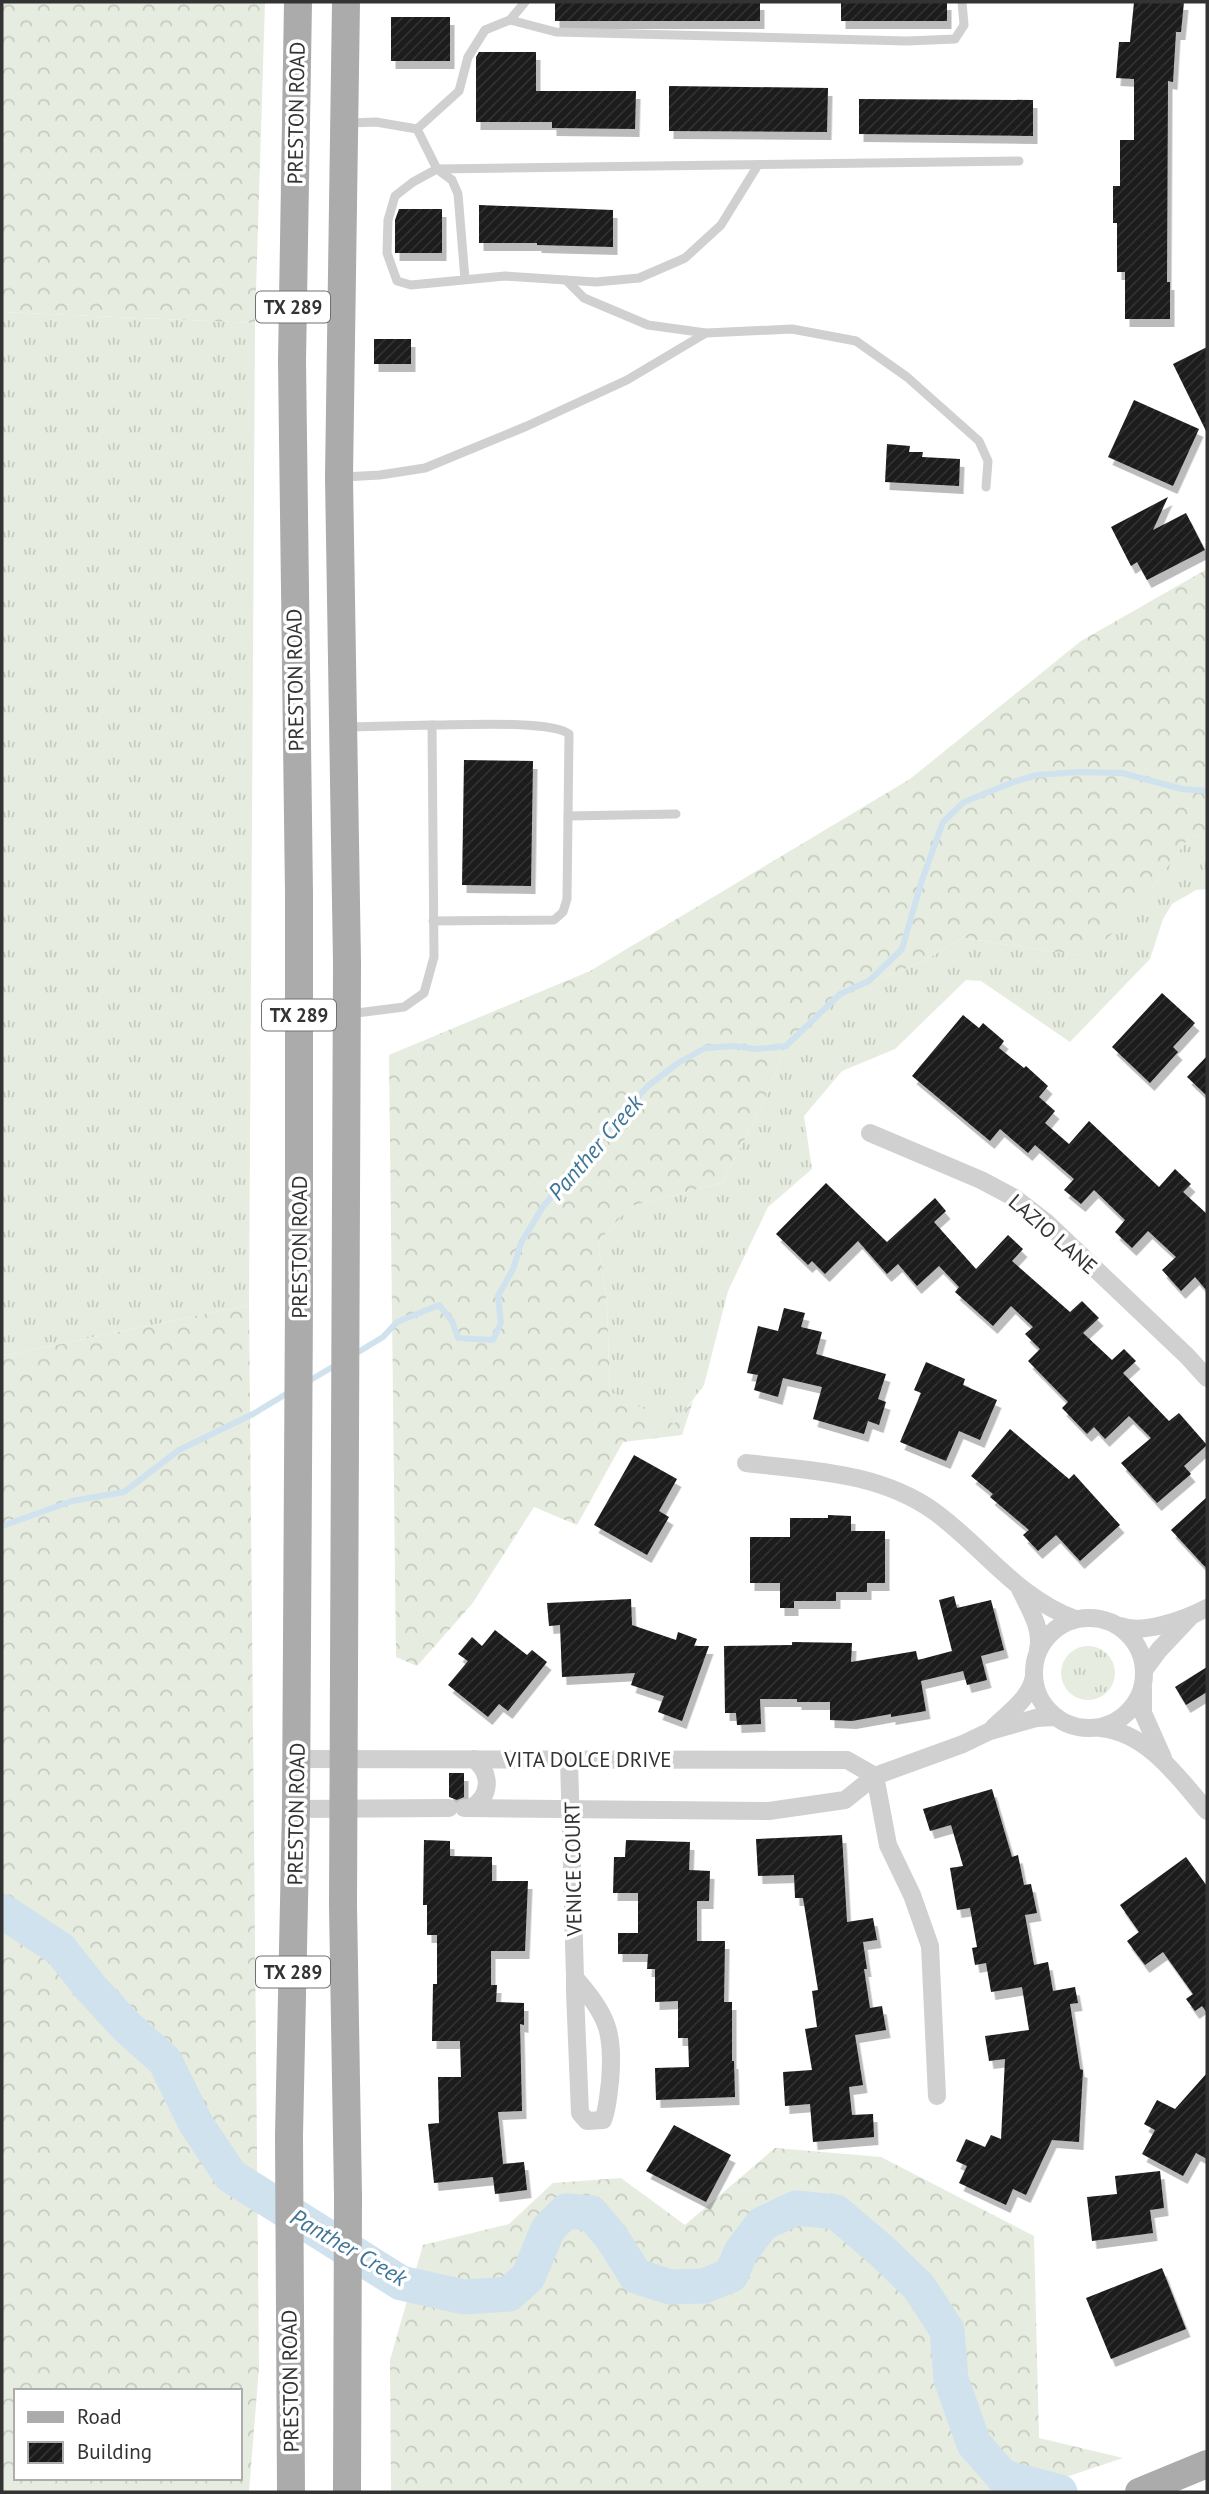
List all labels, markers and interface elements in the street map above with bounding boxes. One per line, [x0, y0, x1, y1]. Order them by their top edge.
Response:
street label: PRESTON ROAD [281, 41, 311, 185]
road number: TX 289 [256, 292, 330, 322]
street label: PRESTON ROAD [280, 608, 310, 752]
road number: TX 289 [262, 1000, 336, 1030]
water label: Panther Creek [541, 1087, 650, 1206]
street label: PRESTON ROAD [286, 1176, 313, 1318]
street label: LAZIO LANE [1003, 1188, 1103, 1280]
street label: PRESTON ROAD [281, 1742, 311, 1886]
street label: VITA DOLCE DRIVE [503, 1746, 672, 1773]
street label: VENICE COURT [558, 1801, 588, 1938]
road number: TX 289 [256, 1956, 330, 1988]
water label: Panther Creek [285, 2202, 414, 2293]
street label: PRESTON ROAD [275, 2309, 305, 2453]
legend [14, 2389, 242, 2480]
text: Road [77, 2403, 121, 2430]
text: Building [77, 2438, 152, 2465]

